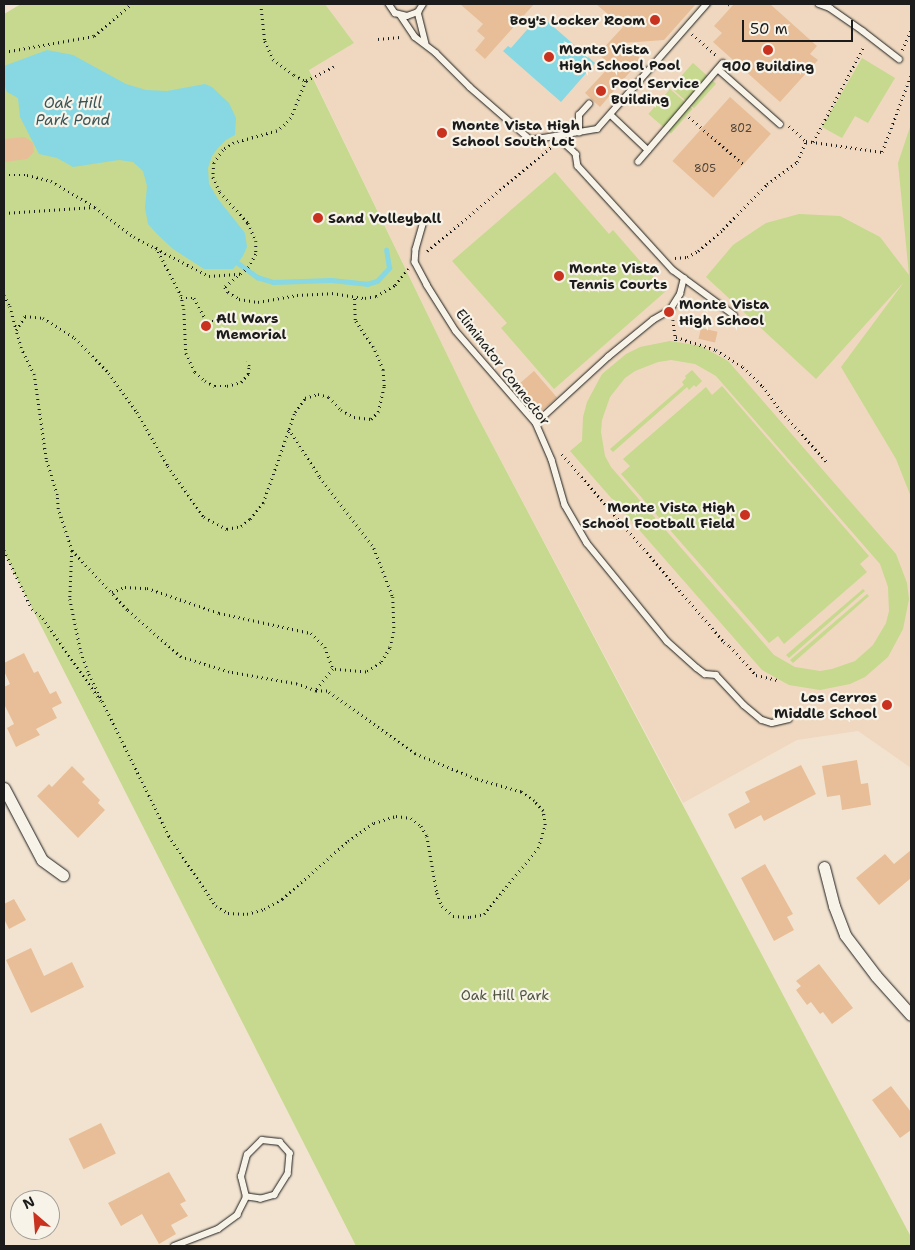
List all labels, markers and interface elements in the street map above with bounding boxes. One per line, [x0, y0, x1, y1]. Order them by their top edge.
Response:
scale bar [745, 10, 856, 42]
place label: Boy's Locker Room [510, 12, 645, 28]
marker: Boy's Locker Room [649, 14, 661, 26]
text: 50 m [750, 19, 788, 39]
place label: Monte Vista High School Pool [559, 41, 680, 74]
marker: 900 Building [762, 44, 774, 56]
marker: Monte Vista High School Pool [543, 51, 555, 63]
place label: 900 Building [722, 58, 814, 74]
place label: Pool Service Building [611, 75, 699, 108]
marker: Pool Service Building [595, 85, 607, 97]
water label: Oak Hill Park Pond [36, 94, 110, 129]
place label: Monte Vista High School South Lot [452, 117, 580, 150]
house number: 802 [730, 122, 752, 136]
marker: Monte Vista High School South Lot [436, 127, 448, 139]
house number: 805 [694, 162, 716, 176]
place label: Sand Volleyball [328, 210, 441, 226]
marker: Sand Volleyball [312, 212, 324, 224]
place label: Monte Vista Tennis Courts [569, 260, 667, 292]
marker: Monte Vista Tennis Courts [553, 270, 565, 282]
place label: Monte Vista High School [679, 296, 769, 328]
street label: Eliminator Connector [452, 305, 554, 429]
marker: Monte Vista High School [663, 306, 675, 318]
place label: All Wars Memorial [216, 310, 286, 342]
marker: All Wars Memorial [200, 320, 212, 332]
place label: Monte Vista High School Football Field [582, 499, 735, 532]
marker: Monte Vista High School Football Field [739, 509, 751, 521]
place label: Los Cerros Middle School [774, 689, 877, 722]
marker: Los Cerros Middle School [881, 699, 893, 711]
park label: Oak Hill Park [461, 987, 549, 1003]
north arrow [10, 1190, 60, 1240]
text: N [20, 1192, 38, 1213]

